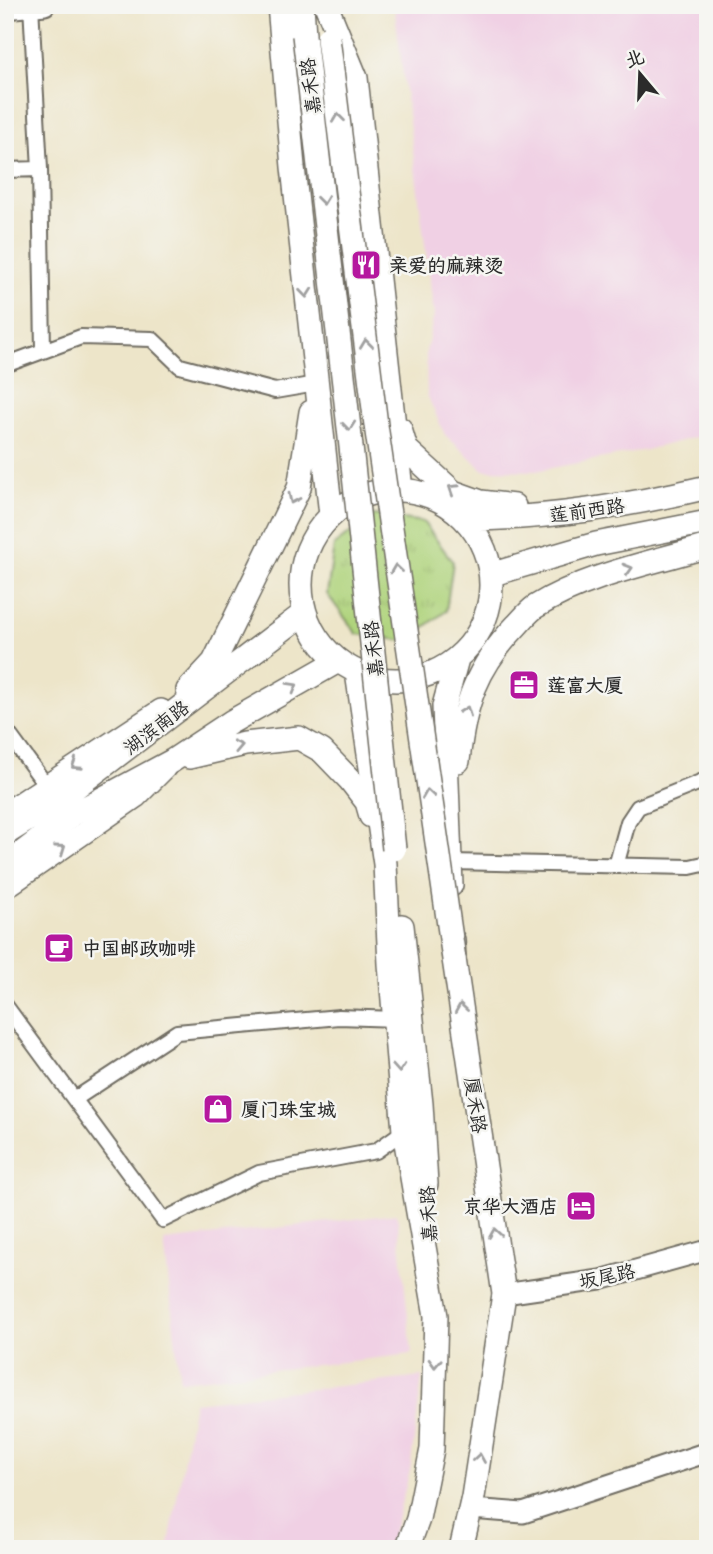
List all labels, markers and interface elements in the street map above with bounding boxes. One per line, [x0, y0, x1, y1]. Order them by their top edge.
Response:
north arrow [604, 38, 674, 108]
text: 北 [622, 45, 648, 73]
street label: 嘉禾路 [297, 56, 326, 116]
one-way arrow [331, 112, 346, 124]
one-way arrow [315, 194, 330, 206]
restaurant icon: 亲爱的麻辣烫 [349, 248, 383, 282]
place label: 亲爱的麻辣烫 [389, 255, 503, 278]
one-way arrow [298, 288, 313, 299]
one-way arrow [358, 338, 373, 350]
one-way arrow [342, 420, 357, 432]
one-way arrow [448, 485, 461, 497]
one-way arrow [287, 492, 301, 504]
street label: 莲前西路 [548, 495, 626, 528]
one-way arrow [389, 563, 404, 575]
one-way arrow [622, 563, 634, 578]
street label: 嘉禾路 [360, 619, 389, 678]
office icon: 莲富大厦 [507, 668, 541, 702]
place label: 莲富大厦 [547, 675, 623, 698]
one-way arrow [285, 682, 298, 695]
street label: 湖滨南路 [120, 696, 194, 760]
one-way arrow [458, 706, 472, 718]
one-way arrow [232, 739, 244, 754]
one-way arrow [71, 757, 84, 769]
one-way arrow [421, 789, 436, 800]
one-way arrow [53, 845, 66, 857]
cafe icon: 中国邮政咖啡 [42, 931, 76, 965]
place label: 中国邮政咖啡 [82, 938, 196, 961]
one-way arrow [454, 1002, 469, 1014]
one-way arrow [391, 1062, 406, 1073]
street label: 厦禾路 [459, 1075, 490, 1135]
shop icon: 厦门珠宝城 [201, 1092, 235, 1126]
place label: 厦门珠宝城 [241, 1099, 336, 1122]
street label: 嘉禾路 [417, 1185, 442, 1243]
hotel icon: 京华大酒店 [564, 1189, 598, 1223]
place label: 京华大酒店 [463, 1196, 558, 1219]
one-way arrow [488, 1227, 503, 1239]
street label: 坂尾路 [577, 1260, 638, 1295]
one-way arrow [427, 1357, 442, 1368]
one-way arrow [471, 1452, 486, 1464]

